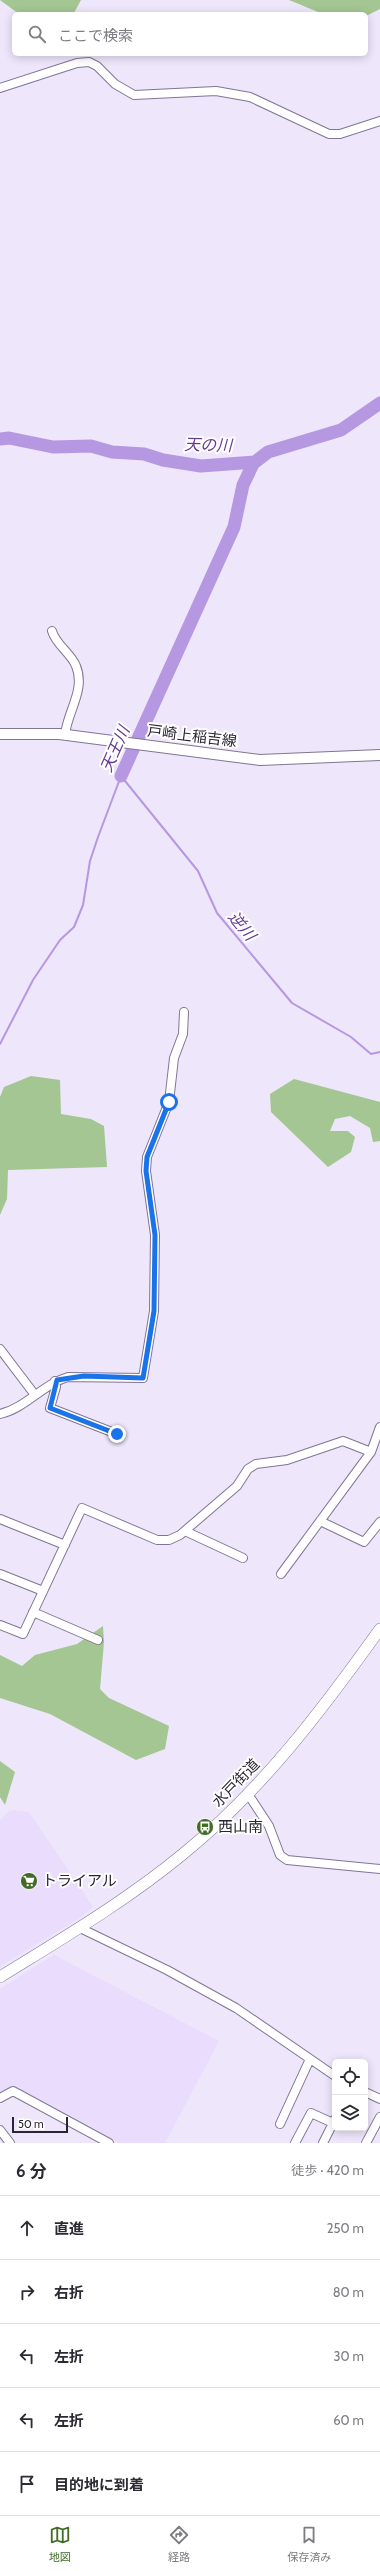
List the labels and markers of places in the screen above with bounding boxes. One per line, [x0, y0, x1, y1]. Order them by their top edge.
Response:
bus stop icon: 西山南 [195, 1817, 215, 1837]
place label: 西山南 [218, 1818, 263, 1836]
supermarket icon: トライアル [19, 1871, 39, 1891]
place label: トライアル [42, 1872, 117, 1890]

